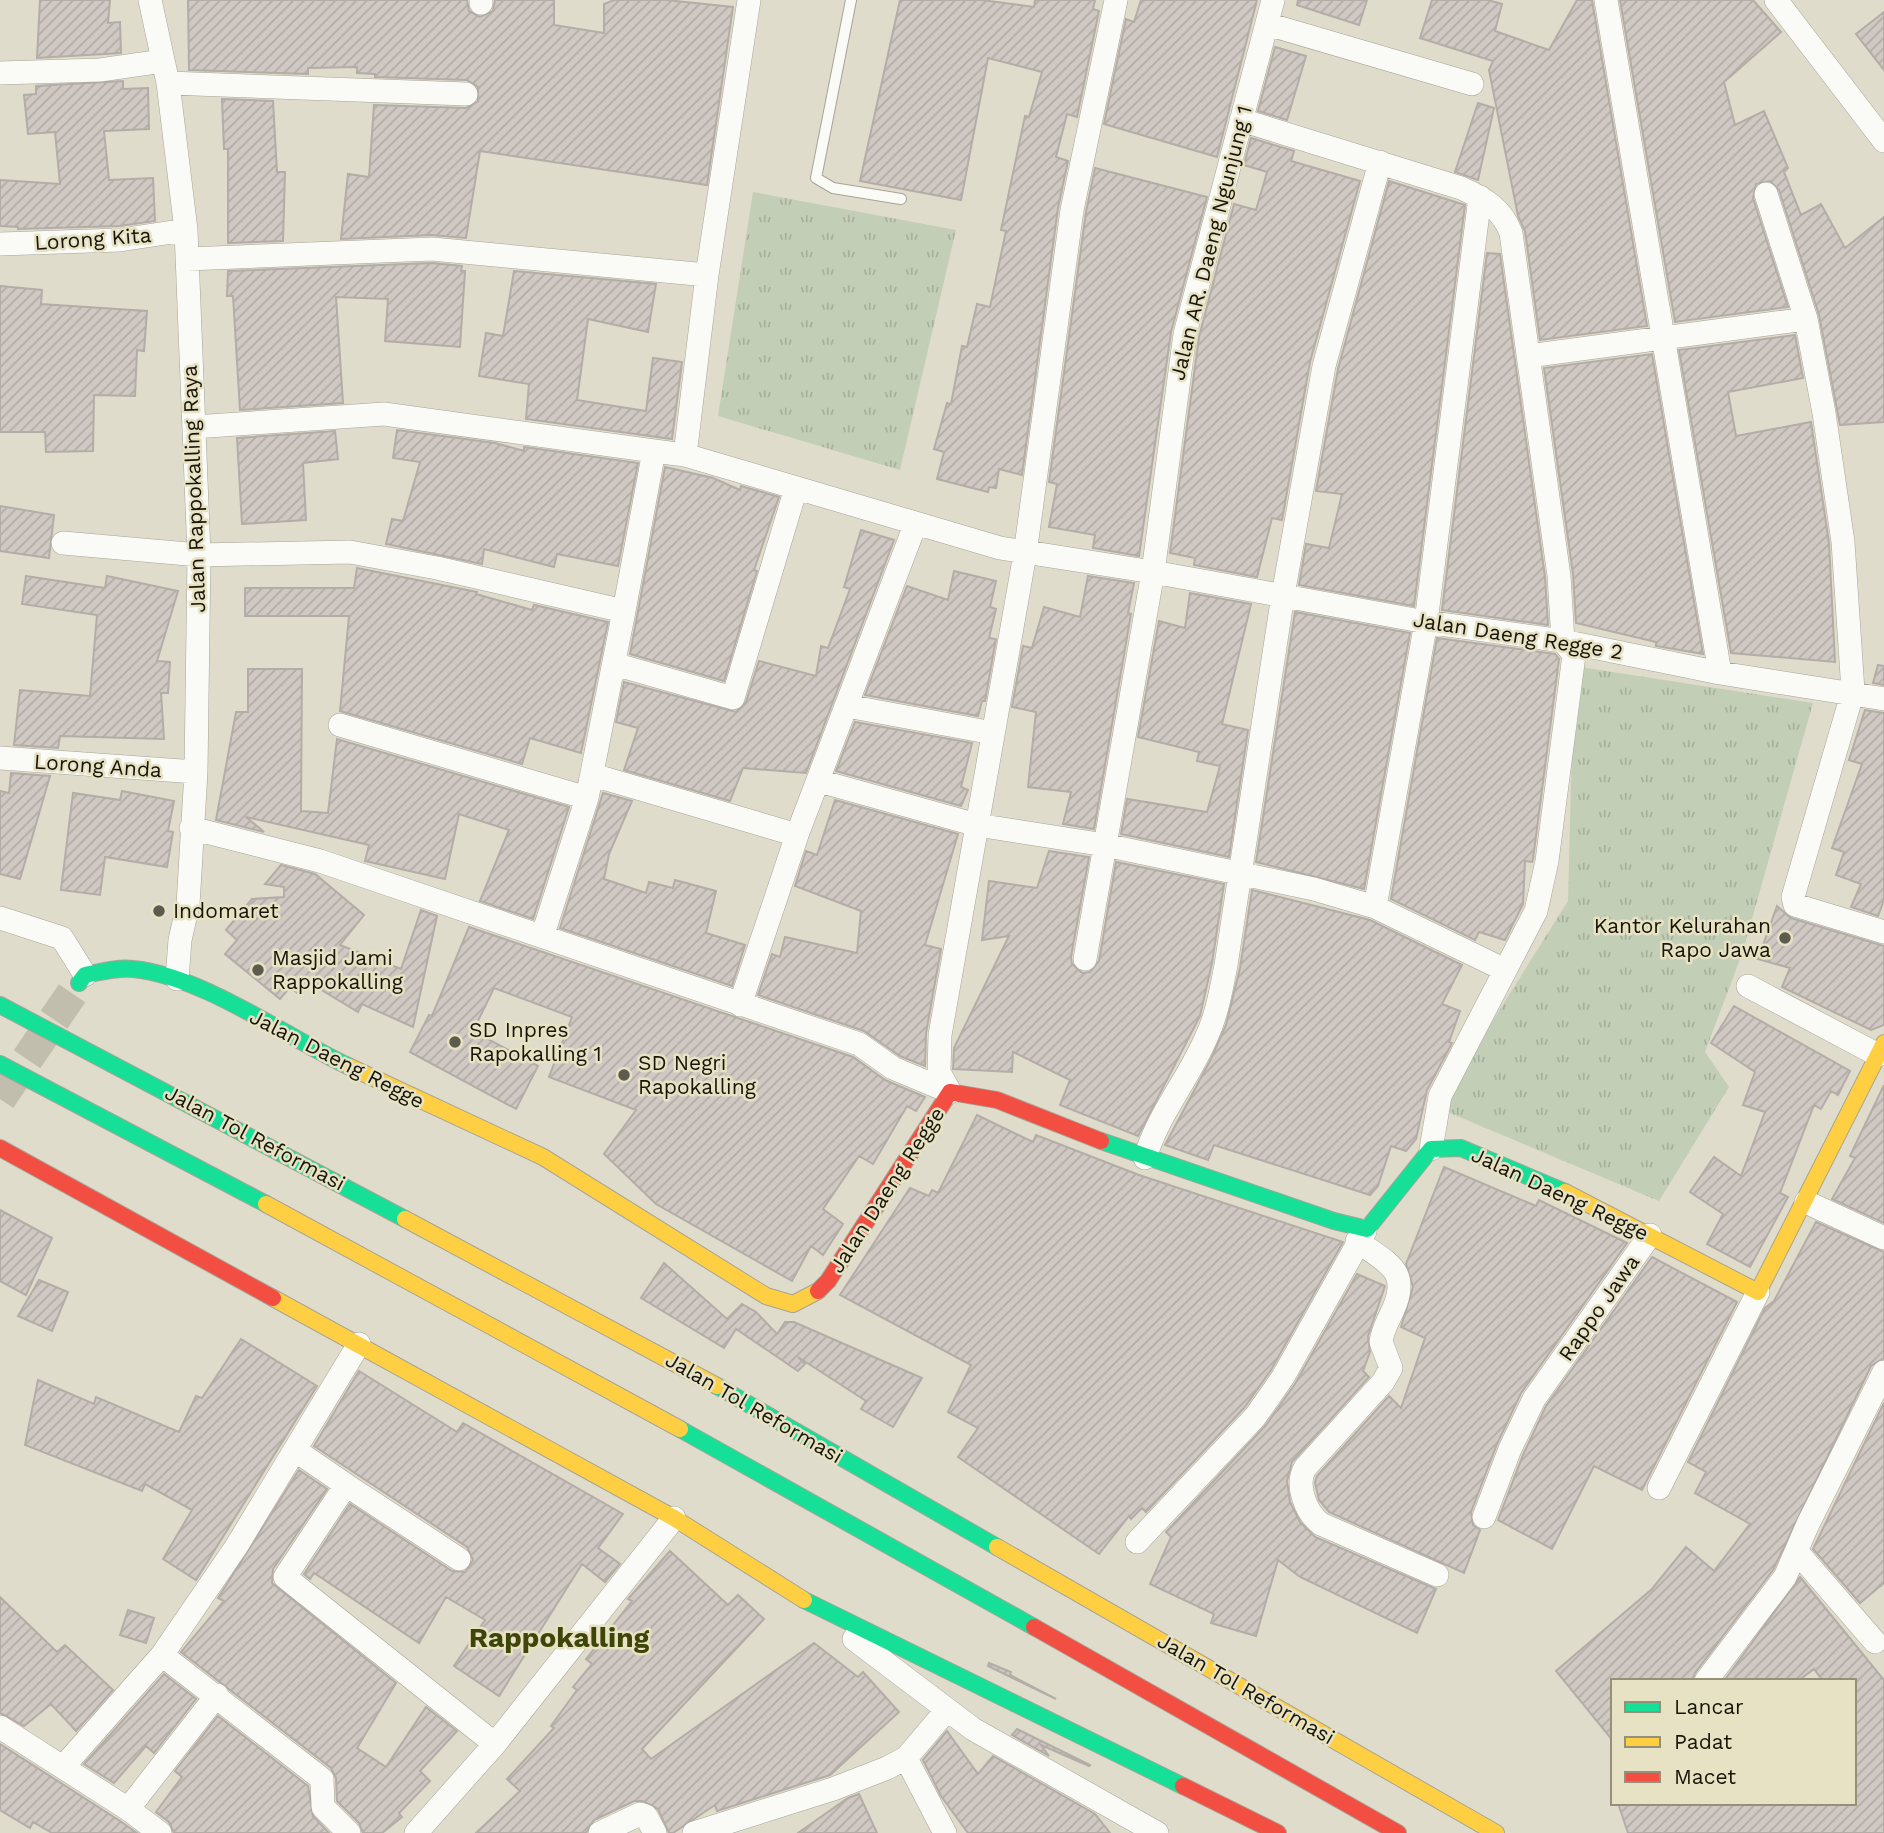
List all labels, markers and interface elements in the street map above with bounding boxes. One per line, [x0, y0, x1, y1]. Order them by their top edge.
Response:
street label: Jalan AR. Daeng Ngunjung 1 [1164, 103, 1257, 383]
street label: Lorong Kita [34, 222, 152, 255]
street label: Jalan Rappokalling Raya [177, 365, 210, 613]
street label: Jalan Daeng Regge 2 [1411, 607, 1625, 664]
street label: Lorong Anda [33, 749, 163, 782]
place label: Indomaret [173, 898, 279, 923]
marker: Indomaret [151, 903, 167, 919]
place label: Kantor Kelurahan Rapo Jawa [1594, 913, 1771, 962]
marker: Kantor Kelurahan Rapo Jawa [1777, 930, 1793, 946]
place label: Masjid Jami Rappokalling [272, 945, 404, 994]
marker: Masjid Jami Rappokalling [250, 962, 266, 978]
street label: Jalan Daeng Regge [246, 1004, 429, 1113]
place label: SD Inpres Rapokalling 1 [469, 1017, 602, 1066]
marker: SD Inpres Rapokalling 1 [447, 1034, 463, 1050]
place label: SD Negri Rapokalling [638, 1050, 757, 1099]
marker: SD Negri Rapokalling [616, 1067, 632, 1083]
street label: Jalan Tol Reformasi [161, 1079, 350, 1196]
street label: Jalan Daeng Regge [824, 1102, 949, 1277]
street label: Jalan Daeng Regge [1468, 1142, 1653, 1246]
street label: Rappo Jawa [1553, 1250, 1644, 1366]
street label: Jalan Tol Reformasi [661, 1347, 847, 1469]
district label: Rappokalling [469, 1621, 650, 1654]
street label: Jalan Tol Reformasi [1153, 1628, 1339, 1750]
legend [1611, 1679, 1856, 1805]
text: Lancar [1674, 1694, 1744, 1719]
text: Padat [1674, 1729, 1732, 1754]
text: Macet [1674, 1764, 1736, 1789]

